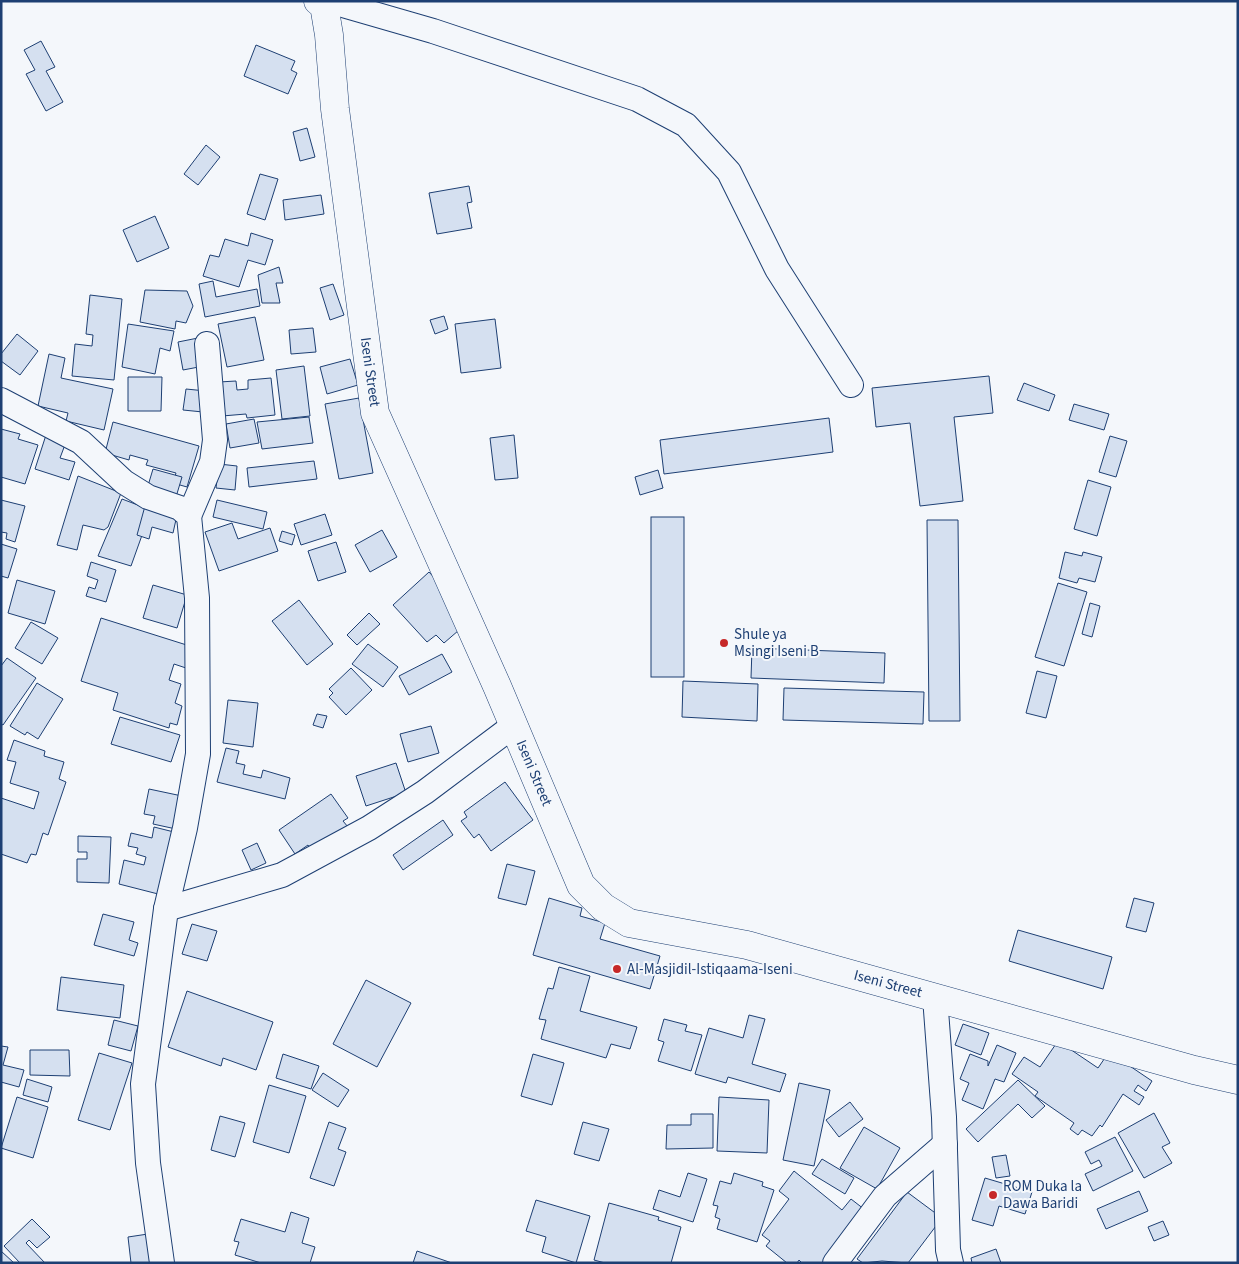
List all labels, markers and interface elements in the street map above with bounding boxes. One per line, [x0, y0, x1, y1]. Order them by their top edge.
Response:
street label: Iseni Street [355, 336, 385, 408]
place label: Shule ya Msingi Iseni B [734, 624, 819, 662]
marker: Shule ya Msingi Iseni B [718, 637, 730, 649]
street label: Iseni Street [511, 737, 557, 809]
place label: Al-Masjidil-Istiqaama-Iseni [627, 959, 793, 980]
marker: Al-Masjidil-Istiqaama-Iseni [611, 963, 623, 975]
street label: Iseni Street [851, 965, 925, 1003]
place label: ROM Duka la Dawa Baridi [1003, 1176, 1082, 1214]
marker: ROM Duka la Dawa Baridi [987, 1189, 999, 1201]

